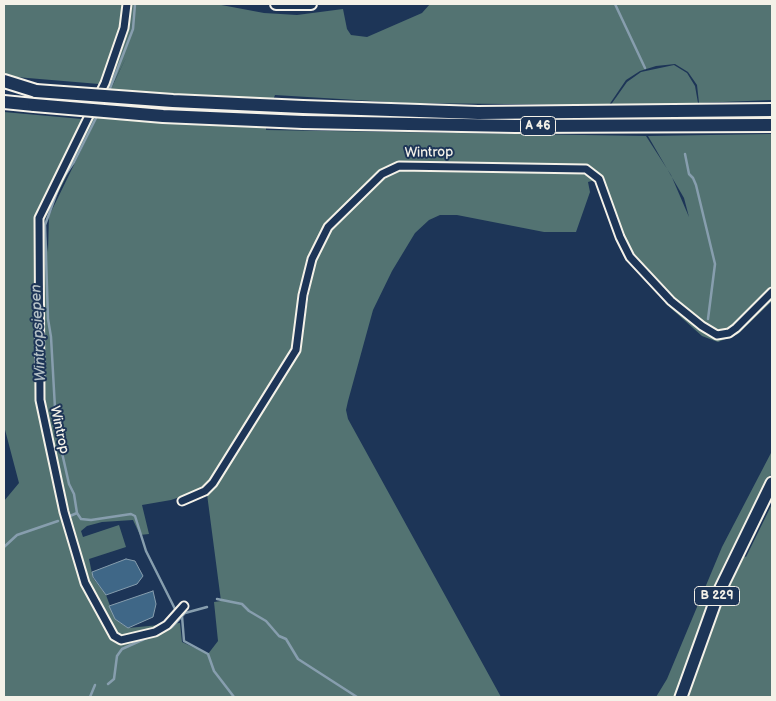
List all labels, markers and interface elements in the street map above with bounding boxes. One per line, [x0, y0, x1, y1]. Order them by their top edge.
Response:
road number: A 46 [520, 116, 556, 136]
street label: Wintrop [405, 144, 453, 162]
water label: Wintropsiepen [27, 284, 51, 382]
street label: Wintrop [46, 405, 72, 455]
road number: B 229 [694, 586, 740, 606]

